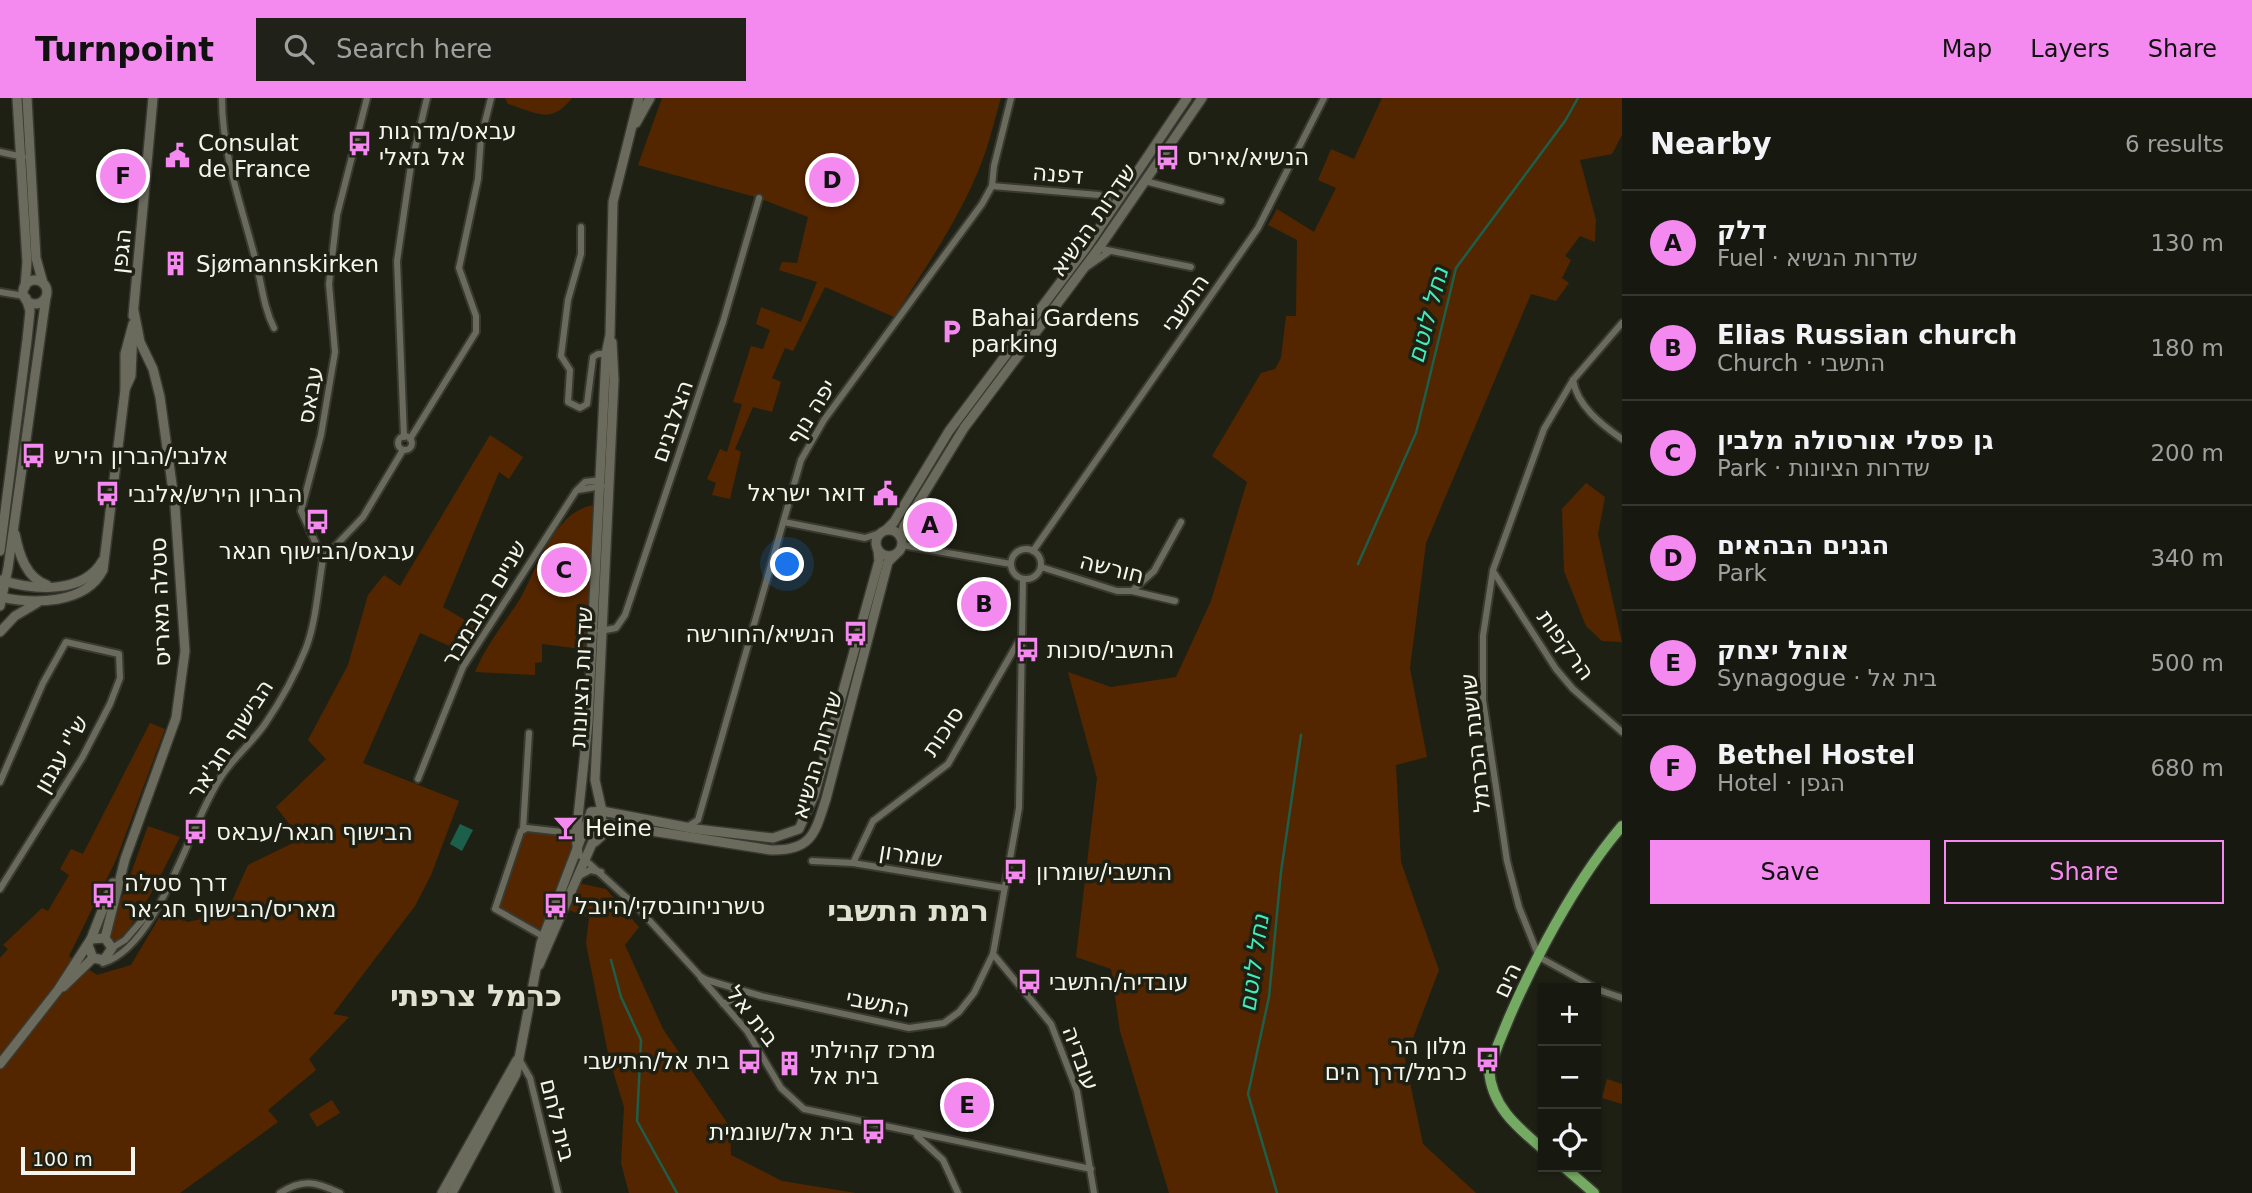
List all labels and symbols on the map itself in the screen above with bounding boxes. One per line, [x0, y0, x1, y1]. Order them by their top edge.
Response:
place label: עבאס/מדרגות אל גזאלי [379, 118, 517, 170]
place label: Consulat de France [198, 130, 311, 182]
bus stop icon: עבאס/מדרגות אל גזאלי [345, 130, 373, 158]
public building icon: Consulat de France [164, 142, 192, 170]
bus stop icon: הנשיא/איריס [1153, 143, 1181, 171]
place label: הנשיא/איריס [1187, 144, 1309, 170]
pin: F [100, 150, 146, 202]
pin: D [809, 154, 855, 206]
street label: דפנה [1031, 159, 1085, 189]
street label: שדרות הנשיא [1045, 159, 1141, 281]
street label: הגפן [106, 227, 136, 275]
building icon: Sjømannskirken [162, 250, 190, 278]
place label: Sjømannskirken [196, 251, 379, 277]
water label: נחל לוטם [1402, 264, 1454, 366]
street label: התשבי [1156, 269, 1214, 337]
place label: Bahai Gardens parking [971, 305, 1140, 357]
parking icon: Bahai Gardens parking [937, 317, 965, 345]
street label: עבאס [292, 364, 328, 426]
street label: יפה נוף [781, 375, 841, 449]
street label: הצלבנים [646, 377, 698, 465]
bus stop icon: אלנבי/הברון הירש [20, 442, 48, 470]
place label: אלנבי/הברון הירש [54, 443, 228, 469]
public building icon: דואר ישראל [871, 479, 899, 507]
bus stop icon: הברון הירש/אלנבי [94, 480, 122, 508]
place label: דואר ישראל [748, 480, 865, 506]
place label: הברון הירש/אלנבי [128, 481, 302, 507]
pin: A [907, 499, 953, 551]
bus stop icon: עבאס/הבישוף חגאר [303, 507, 331, 535]
street label: שניים בנובמבר [436, 535, 532, 671]
street label: סטלה מאריס [145, 537, 175, 667]
place label: עבאס/הבישוף חגאר [219, 538, 415, 564]
pin: C [541, 544, 587, 596]
your location [770, 547, 804, 581]
street label: חורשה [1077, 547, 1147, 589]
pin: B [961, 578, 1007, 630]
street label: הרקפות [1532, 605, 1600, 685]
street label: שדרות הציונות [564, 606, 598, 748]
bus stop icon: הנשיא/החורשה [841, 620, 869, 648]
place label: הנשיא/החורשה [686, 621, 835, 647]
bus stop icon: התשבי/סוכות [1013, 636, 1041, 664]
place label: התשבי/סוכות [1047, 637, 1174, 663]
street label: שושנת הכרמל [1455, 672, 1495, 814]
street label: הבישוף חג'אר [182, 674, 278, 804]
street label: שדרות הנשיא [786, 688, 848, 822]
street label: סוכות [917, 701, 969, 761]
street label: ש"י עגנון [29, 711, 93, 797]
bar icon: Heine [551, 814, 579, 842]
place label: Heine [585, 815, 652, 841]
bus stop icon: הבישוף חגאר/עבאס [182, 818, 210, 846]
place label: הבישוף חגאר/עבאס [216, 819, 413, 845]
street label: שומרון [878, 837, 944, 873]
bus stop icon: התשבי/שומרון [1002, 858, 1030, 886]
place label: התשבי/שומרון [1036, 859, 1172, 885]
place label: דרך סטלה מאריס/הבישוף חג׳אר [124, 870, 336, 922]
bus stop icon: דרך סטלה מאריס/הבישוף חג׳אר [90, 882, 118, 910]
bus stop icon: טשרניחובסקי/היובל [541, 892, 569, 920]
place label: טשרניחובסקי/היובל [575, 893, 765, 919]
district label: רמת התשבי [827, 893, 989, 928]
water label: נחל לוטם [1233, 912, 1275, 1014]
street label: הים [1488, 958, 1526, 1002]
bus stop icon: עובדיה/התשבי [1015, 968, 1043, 996]
place label: עובדיה/התשבי [1049, 969, 1188, 995]
district label: כרמל צרפתי [390, 978, 562, 1013]
street label: בית אל [721, 981, 785, 1051]
street label: התשבי [844, 984, 912, 1022]
street label: עובדיה [1057, 1022, 1105, 1094]
place label: מלון הר כרמל/דרך הים [1325, 1033, 1467, 1085]
place label: מרכז קהילתי בית אל [810, 1037, 936, 1089]
bus stop icon: מלון הר כרמל/דרך הים [1473, 1045, 1501, 1073]
bus stop icon: בית אל/התישבי [736, 1047, 764, 1075]
place label: בית אל/התישבי [583, 1048, 730, 1074]
building icon: מרכז קהילתי בית אל [776, 1049, 804, 1077]
street label: בית לחם [535, 1076, 581, 1164]
pin: E [944, 1079, 990, 1131]
bus stop icon: בית אל/שונמית [860, 1118, 888, 1146]
place label: בית אל/שונמית [709, 1119, 854, 1145]
scale bar [21, 1144, 135, 1176]

